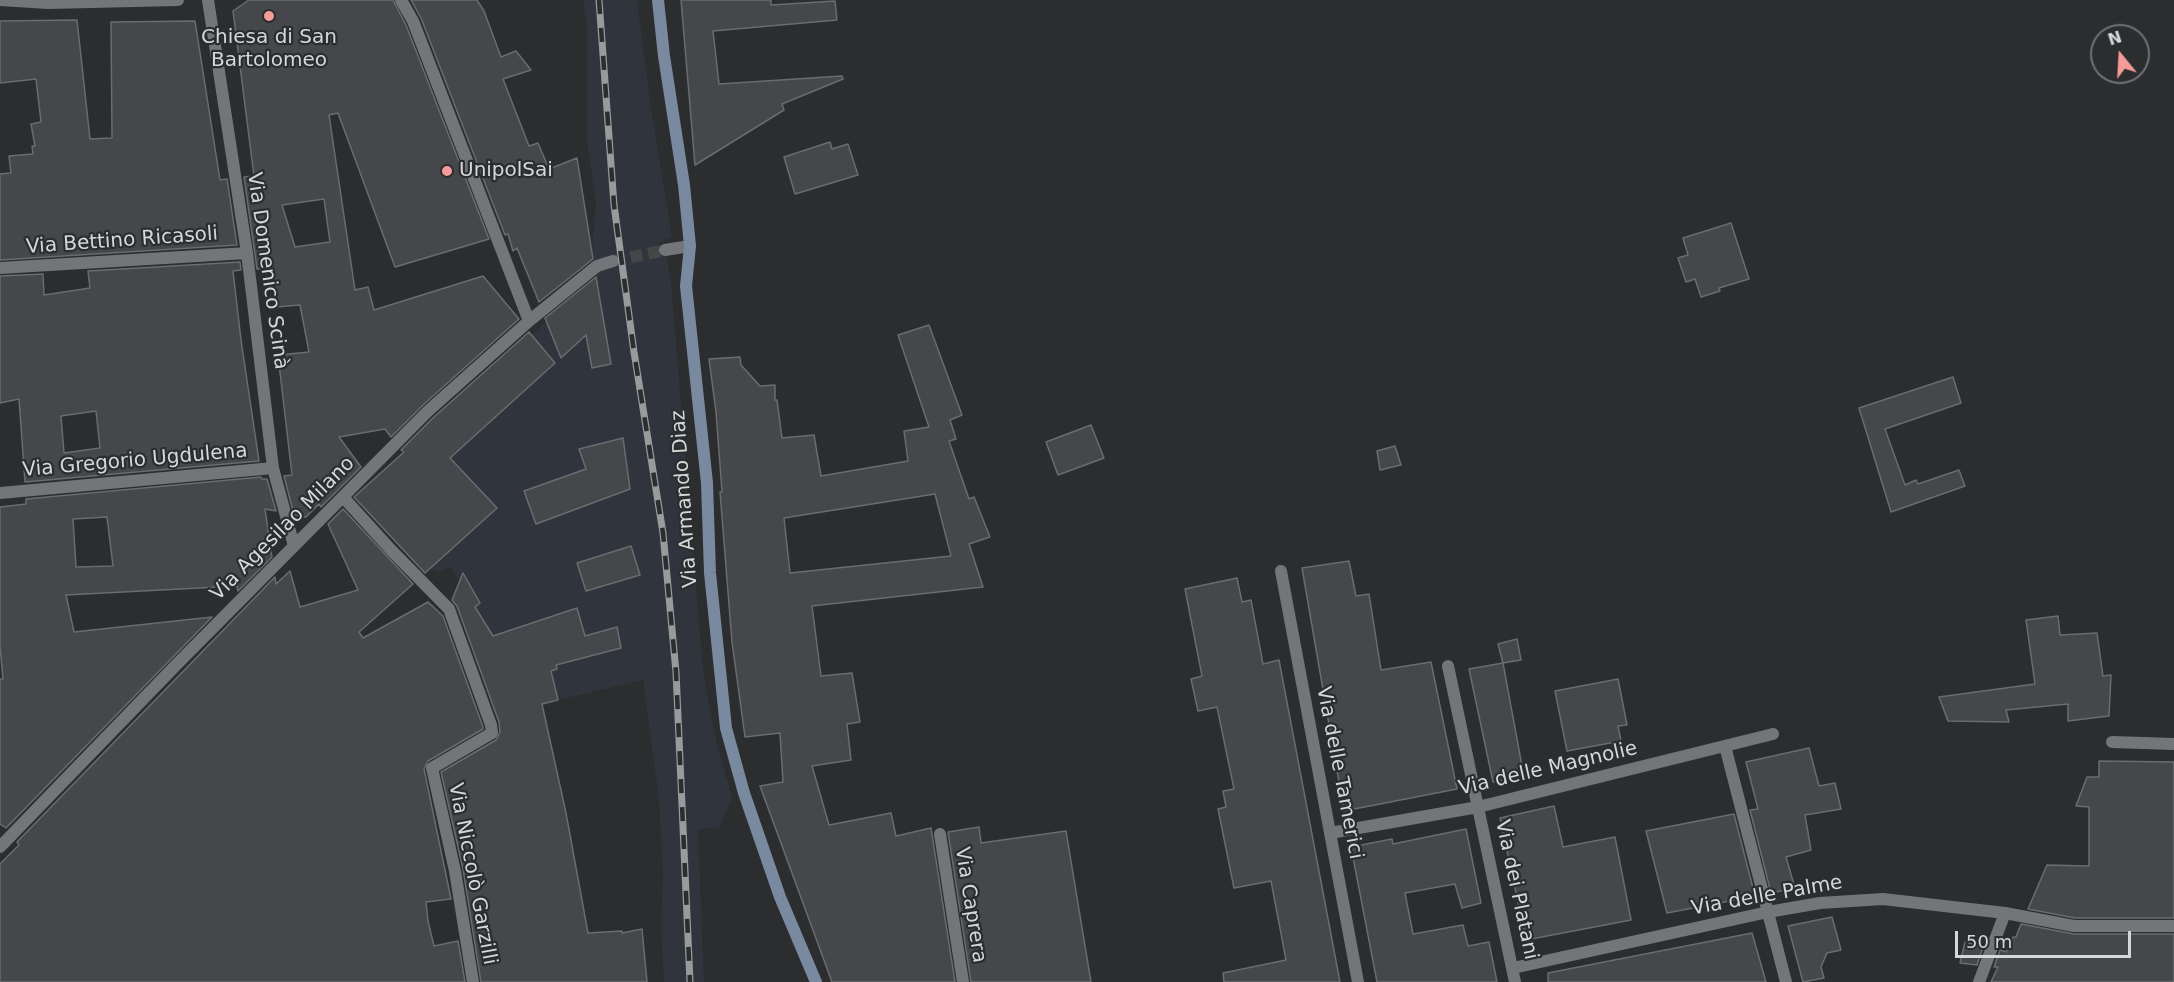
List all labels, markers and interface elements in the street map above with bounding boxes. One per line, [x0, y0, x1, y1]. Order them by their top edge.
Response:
marker: Chiesa di San Bartolomeo [262, 9, 276, 23]
north arrow [2090, 24, 2150, 84]
place label: Chiesa di San Bartolomeo [201, 26, 337, 73]
text: N [2106, 27, 2124, 49]
place label: UnipolSai [459, 159, 553, 183]
marker: UnipolSai [440, 164, 454, 178]
street label: Via Domenico Scinà [241, 171, 293, 371]
street label: Via Bettino Ricasoli [25, 222, 219, 260]
street label: Via Armando Diaz [667, 409, 703, 589]
street label: Via Gregorio Ugdulena [21, 439, 249, 483]
street label: Via Agesilao Milano [206, 452, 360, 606]
street label: Via delle Tamerici [1310, 685, 1368, 861]
street label: Via delle Magnolie [1456, 737, 1640, 801]
street label: Via Niccolò Garzilli [443, 781, 501, 967]
street label: Via dei Platani [1489, 818, 1543, 962]
street label: Via Caprera [949, 845, 991, 965]
street label: Via delle Palme [1690, 871, 1844, 921]
scale bar [1958, 919, 2134, 957]
text: 50 m [1966, 931, 2012, 952]

